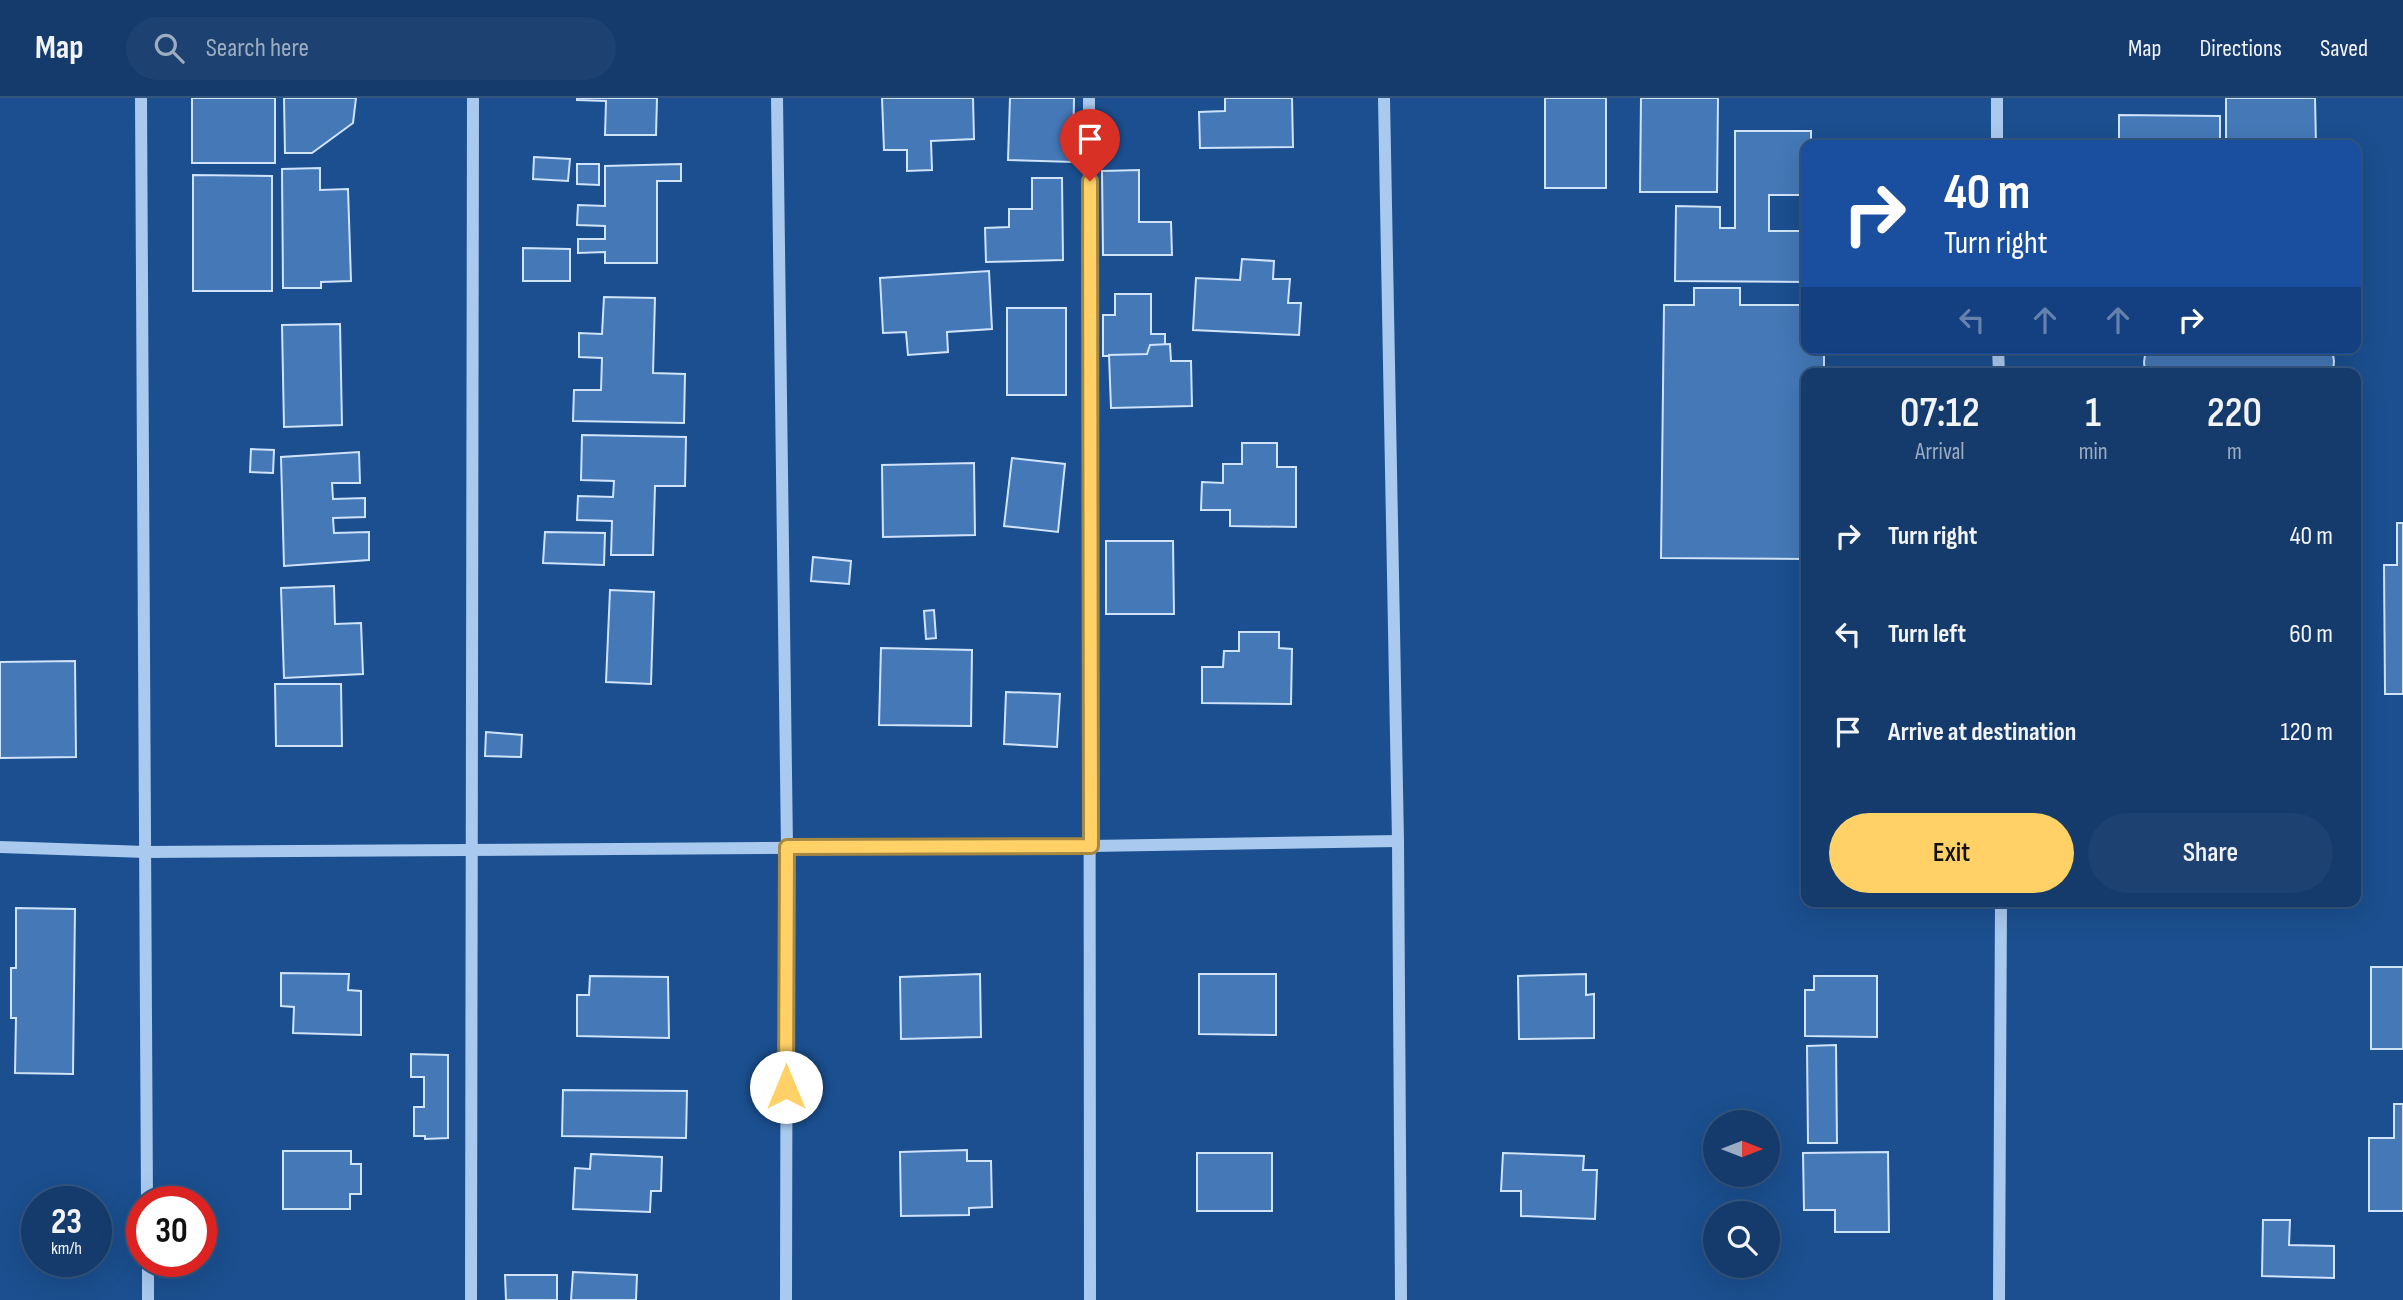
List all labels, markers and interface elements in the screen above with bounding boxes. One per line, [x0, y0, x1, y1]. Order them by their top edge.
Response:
search box [126, 17, 616, 80]
text: Map [35, 28, 84, 68]
icon: search [150, 29, 188, 67]
text: Search here [206, 33, 309, 64]
text: Map [2128, 34, 2161, 63]
text: Directions [2199, 34, 2282, 63]
text: Saved [2320, 34, 2368, 63]
pin [1060, 109, 1120, 181]
icon: arrive [1071, 120, 1109, 158]
text: 40 m [1944, 164, 2030, 223]
icon: right [1829, 168, 1920, 259]
text: Turn right [1944, 224, 2048, 263]
icon: left [1953, 301, 1991, 339]
icon: ahead [2026, 301, 2064, 339]
icon: ahead [2099, 301, 2137, 339]
icon: right [2172, 301, 2210, 339]
text: 07:12 [1900, 388, 1980, 439]
text: 1 [2085, 388, 2101, 439]
text: 220 [2207, 388, 2262, 439]
text: Arrival [1915, 438, 1965, 466]
text: min [2079, 438, 2108, 466]
text: m [2227, 438, 2242, 466]
icon: right [1829, 517, 1867, 555]
text: Turn right [1888, 521, 1977, 552]
text: 40 m [2290, 521, 2333, 552]
icon: left [1829, 615, 1867, 653]
text: Turn left [1888, 619, 1966, 650]
text: 60 m [2289, 619, 2333, 650]
icon: arrive [1829, 713, 1867, 751]
text: Arrive at destination [1888, 717, 2076, 748]
text: 120 m [2280, 717, 2333, 748]
button: Exit [1829, 813, 2074, 893]
button: Share [2088, 813, 2333, 893]
position arrow [749, 1050, 823, 1124]
north arrow [1703, 1110, 1780, 1186]
map controls [1703, 1110, 1780, 1278]
speed limit sign: 30 [126, 1186, 217, 1277]
text: 23 [51, 1201, 82, 1244]
button: search [1703, 1201, 1780, 1278]
text: km/h [51, 1238, 82, 1259]

